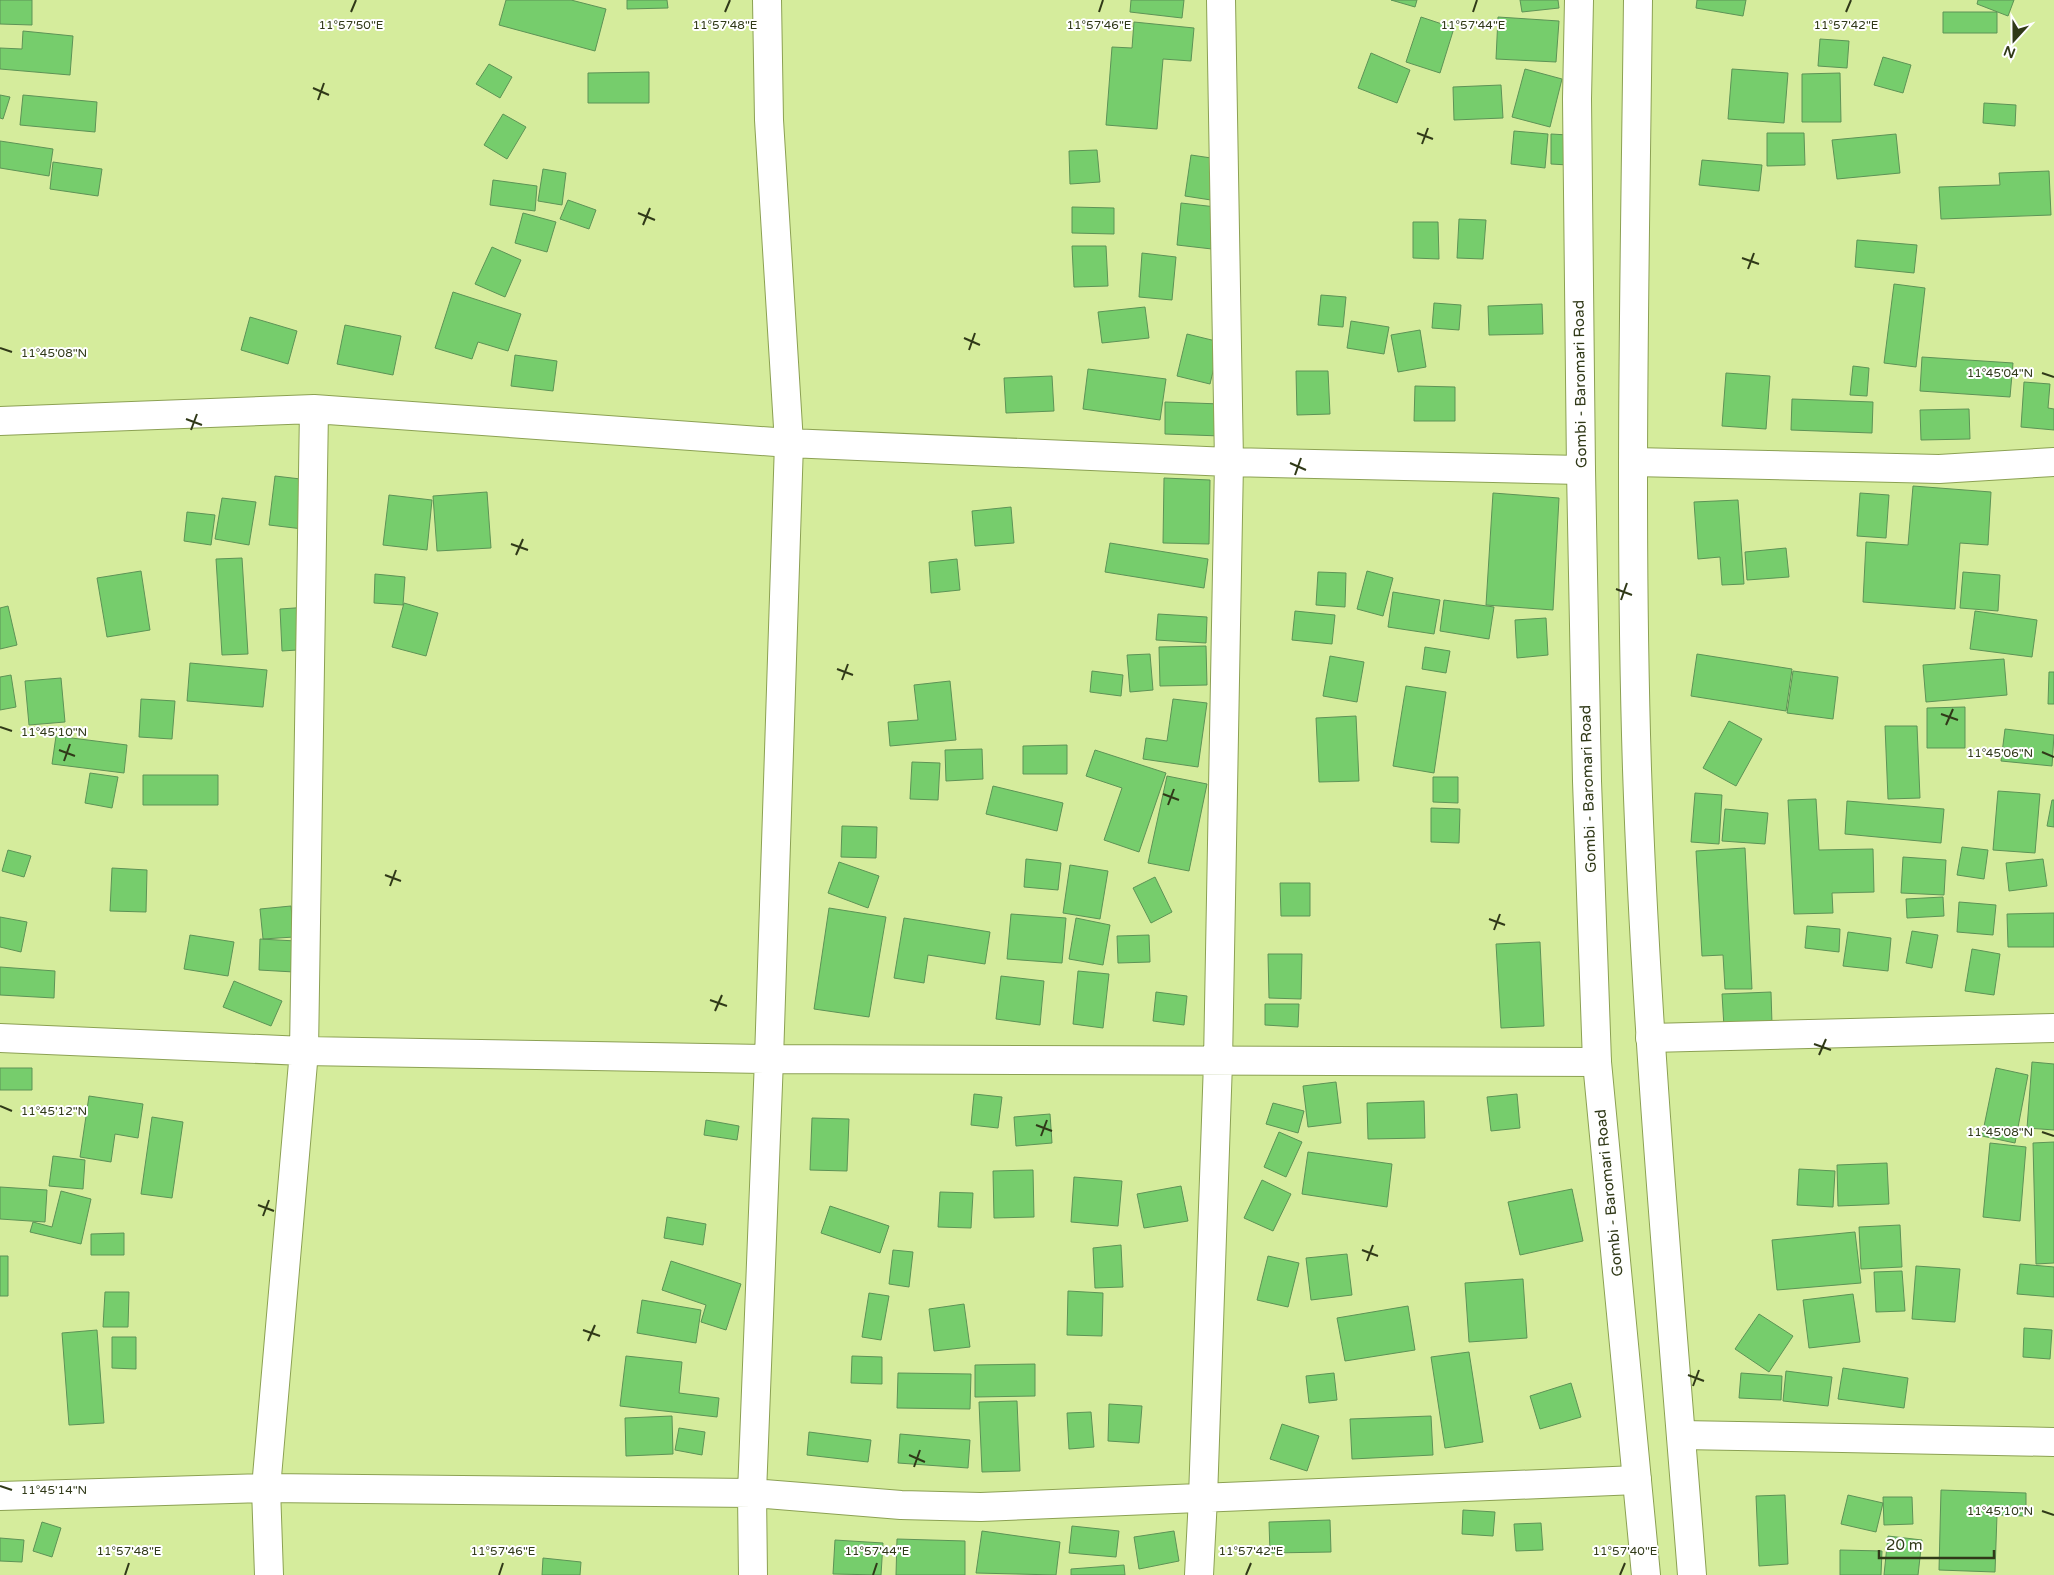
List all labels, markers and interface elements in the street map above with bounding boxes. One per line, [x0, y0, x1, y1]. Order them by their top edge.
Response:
north arrow [1989, 15, 2039, 65]
text: 11°57'50"E [318, 18, 384, 32]
text: 11°57'48"E [692, 18, 758, 32]
text: 11°57'46"E [1066, 18, 1132, 32]
text: 11°57'44"E [1440, 18, 1506, 32]
text: 11°57'42"E [1813, 18, 1879, 32]
text: N [2001, 42, 2018, 62]
street label: Gombi - Baromari Road [1570, 300, 1590, 468]
text: 11°45'08"N [21, 346, 87, 360]
text: 11°45'04"N [1967, 366, 2033, 380]
street label: Gombi - Baromari Road [1576, 705, 1600, 873]
text: 11°45'10"N [21, 725, 87, 739]
text: 11°45'06"N [1967, 746, 2033, 760]
text: 11°45'12"N [21, 1104, 87, 1118]
street label: Gombi - Baromari Road [1591, 1108, 1627, 1278]
text: 11°45'08"N [1967, 1125, 2033, 1139]
text: 11°45'14"N [21, 1483, 87, 1497]
text: 11°45'10"N [1967, 1504, 2033, 1518]
scale bar [1879, 1528, 1994, 1560]
text: 20 m [1886, 1536, 1923, 1554]
text: 11°57'48"E [96, 1544, 162, 1558]
text: 11°57'46"E [470, 1544, 536, 1558]
text: 11°57'44"E [844, 1544, 910, 1558]
text: 11°57'42"E [1218, 1544, 1284, 1558]
text: 11°57'40"E [1592, 1544, 1658, 1558]

